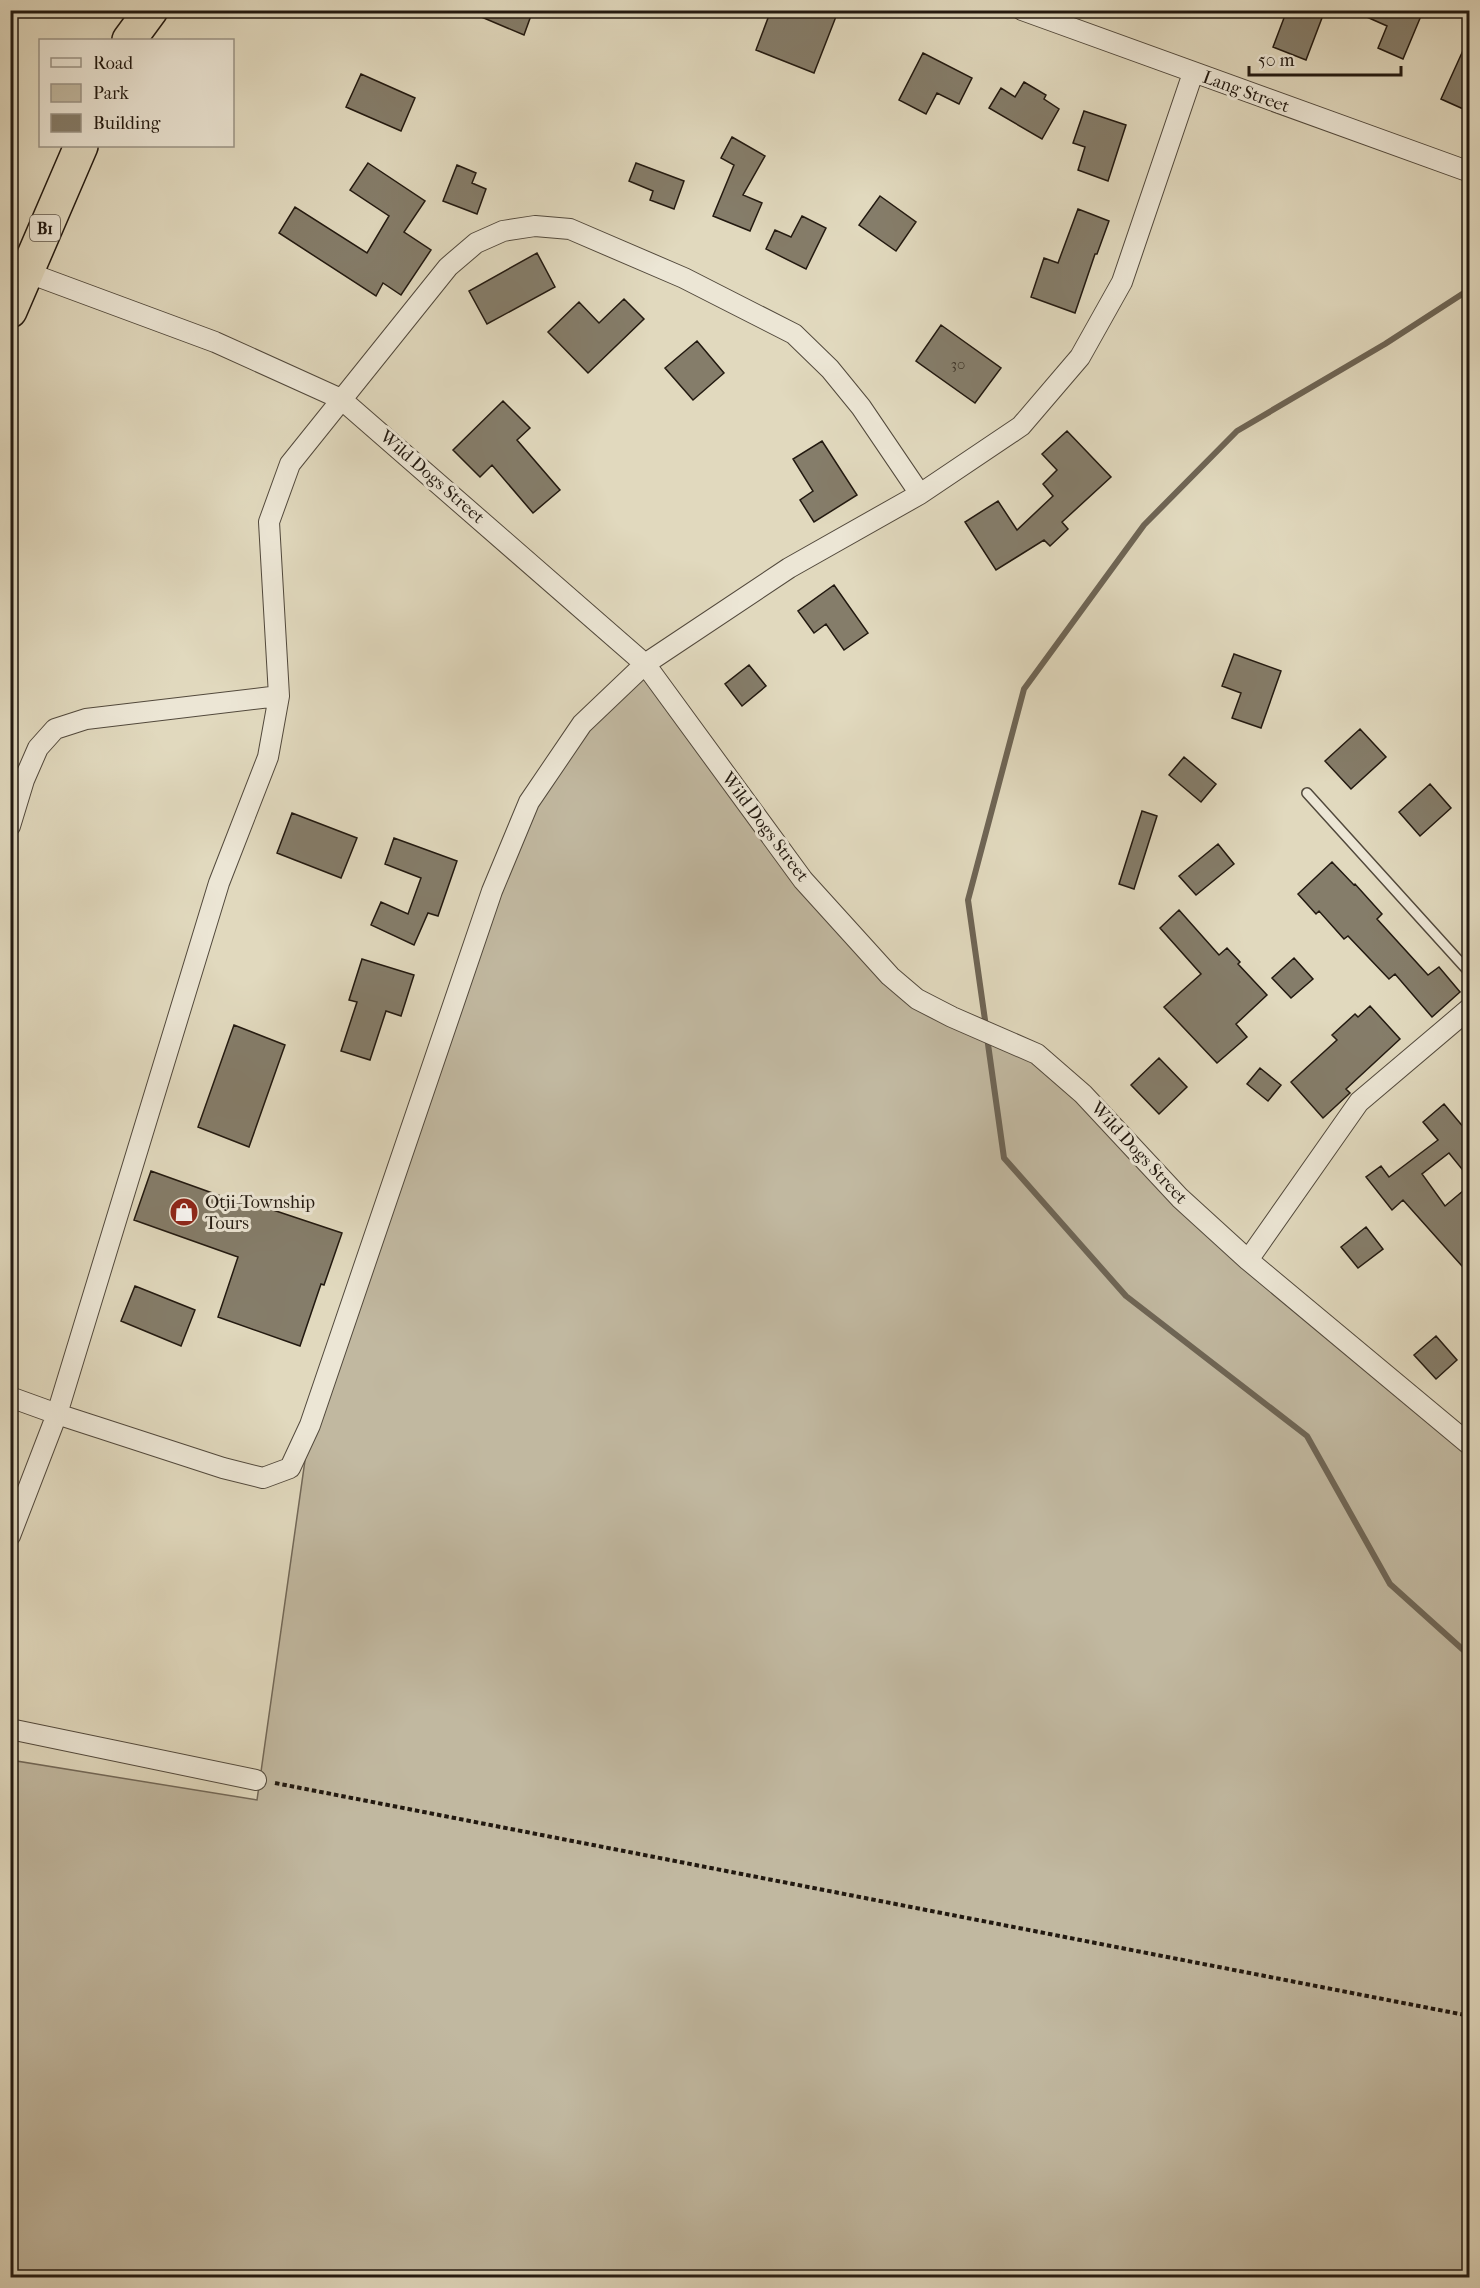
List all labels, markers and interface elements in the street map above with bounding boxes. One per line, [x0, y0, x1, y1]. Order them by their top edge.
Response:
legend [39, 39, 234, 147]
scale bar [1249, 39, 1400, 77]
text: 50 m [1258, 50, 1295, 71]
text: Road [93, 53, 133, 74]
street label: Lang Street [1200, 67, 1293, 118]
text: Park [93, 83, 130, 104]
text: Building [93, 113, 161, 134]
road number: B1 [30, 215, 60, 241]
house number: 30 [951, 355, 965, 373]
street label: Wild Dogs Street [375, 425, 489, 529]
street label: Wild Dogs Street [716, 767, 813, 886]
street label: Wild Dogs Street [1086, 1097, 1192, 1209]
place label: Otji-Township Tours [205, 1192, 315, 1234]
shop icon: Otji-Township Tours [168, 1196, 200, 1228]

